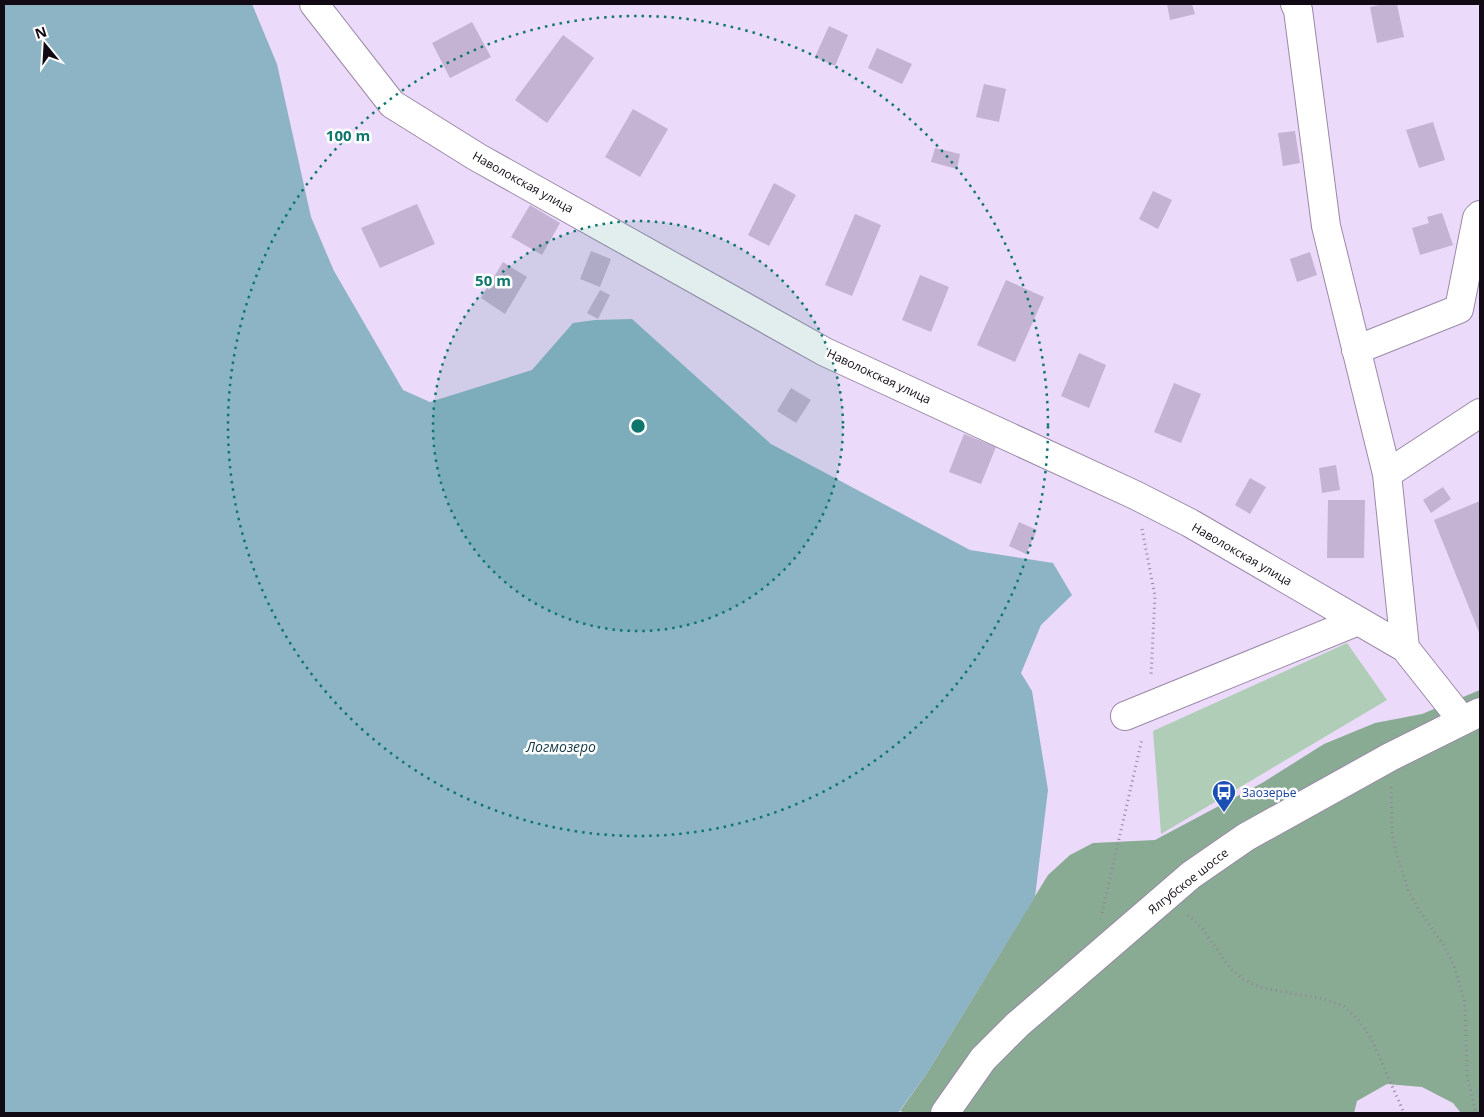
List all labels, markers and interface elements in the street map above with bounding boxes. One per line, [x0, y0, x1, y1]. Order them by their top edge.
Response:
north arrow [20, 20, 70, 70]
text: N [32, 21, 49, 43]
text: 100 m [326, 125, 370, 145]
street label: Наволокская улица [469, 147, 577, 217]
text: 50 m [475, 270, 511, 290]
street label: Наволокская улица [824, 344, 934, 408]
centre of rings [629, 417, 647, 435]
street label: Наволокская улица [1189, 518, 1295, 590]
water label: Логмозеро [525, 737, 596, 756]
bus stop icon: Заозерье [1211, 779, 1237, 813]
place label: Заозерье [1242, 784, 1297, 801]
street label: Ялгубское шоссе [1144, 844, 1232, 918]

